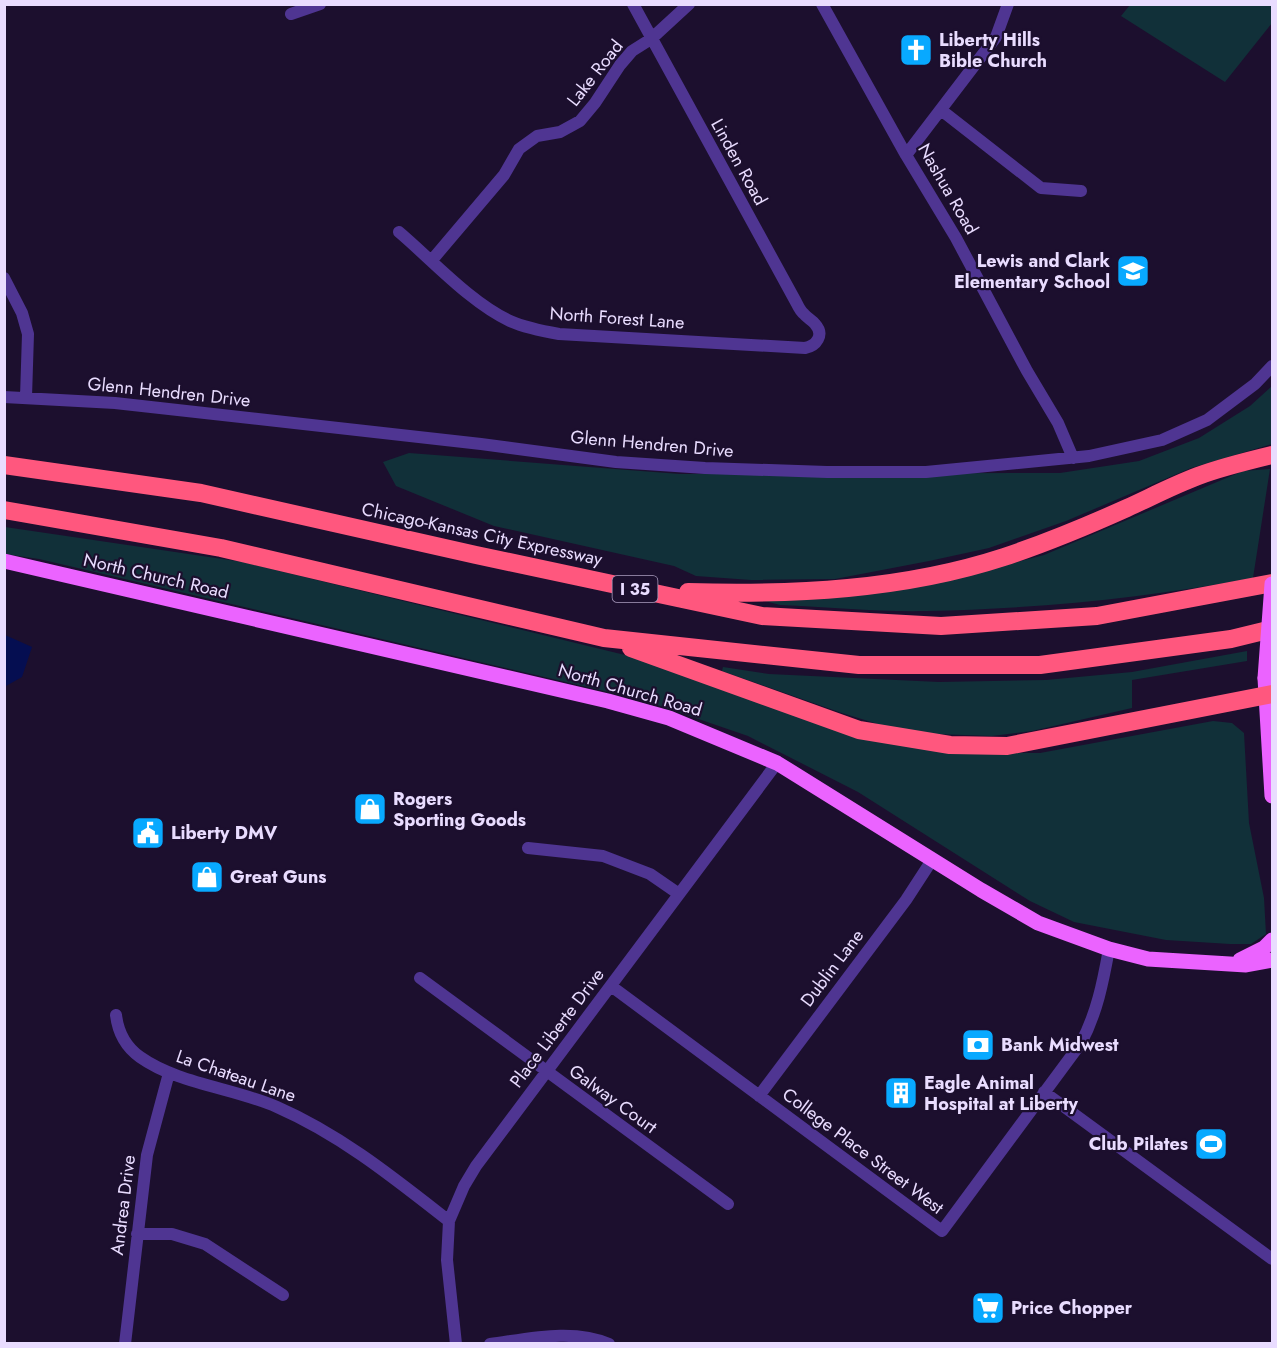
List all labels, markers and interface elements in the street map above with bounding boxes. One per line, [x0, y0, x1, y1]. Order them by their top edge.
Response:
place label: Liberty Hills Bible Church [939, 27, 1047, 74]
church icon: Liberty Hills Bible Church [898, 32, 934, 68]
street label: Lake Road [561, 34, 629, 112]
street label: Linden Road [704, 114, 774, 210]
street label: Nashua Road [911, 138, 985, 240]
place label: Lewis and Clark Elementary School [954, 248, 1111, 295]
school or university icon: Lewis and Clark Elementary School [1115, 253, 1151, 289]
street label: North Forest Lane [549, 300, 685, 336]
street label: Glenn Hendren Drive [86, 371, 252, 413]
street label: Glenn Hendren Drive [569, 424, 735, 464]
street label: Chicago-Kansas City Expressway [359, 496, 605, 572]
street label: North Church Road [81, 547, 231, 605]
road number: I 35 [612, 576, 658, 602]
street label: North Church Road [555, 657, 705, 723]
place label: Rogers Sporting Goods [393, 786, 526, 833]
shop icon: Rogers Sporting Goods [352, 791, 388, 827]
public building icon: Liberty DMV [130, 815, 166, 851]
place label: Liberty DMV [171, 820, 278, 846]
shop icon: Great Guns [189, 859, 225, 895]
place label: Great Guns [230, 864, 326, 890]
street label: Dublin Lane [794, 924, 870, 1012]
street label: Place Liberte Drive [503, 963, 611, 1093]
bank icon: Bank Midwest [960, 1027, 996, 1063]
place label: Bank Midwest [1001, 1032, 1119, 1058]
street label: La Chateau Lane [173, 1043, 299, 1109]
street label: Galway Court [564, 1058, 663, 1140]
place label: Eagle Animal Hospital at Liberty [924, 1070, 1079, 1117]
building icon: Eagle Animal Hospital at Liberty [883, 1075, 919, 1111]
street label: College Place Street West [777, 1082, 950, 1221]
sports icon: Club Pilates [1193, 1126, 1229, 1162]
place label: Club Pilates [1089, 1131, 1188, 1157]
street label: Andrea Drive [104, 1153, 142, 1257]
supermarket icon: Price Chopper [970, 1290, 1006, 1326]
place label: Price Chopper [1011, 1295, 1133, 1321]

